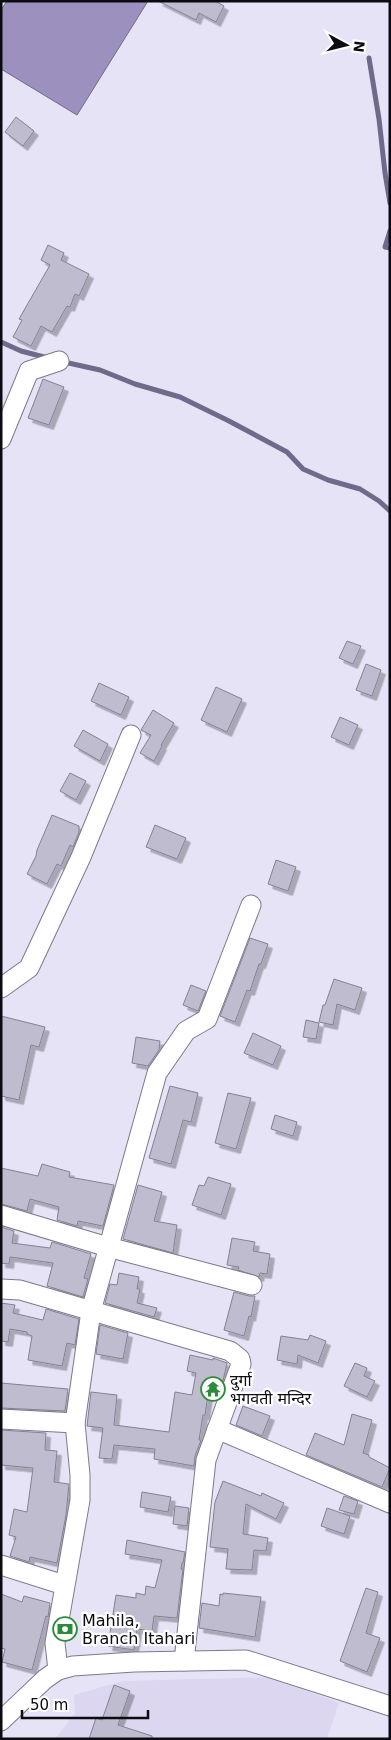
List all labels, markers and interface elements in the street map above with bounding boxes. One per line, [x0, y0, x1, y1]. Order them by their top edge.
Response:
north arrow [321, 20, 371, 70]
text: N [350, 40, 368, 53]
place label: दुर्गा भगवती मन्दिर [230, 1371, 312, 1408]
temple icon: दुर्गा भगवती मन्दिर [200, 1376, 226, 1402]
place label: Mahila, Branch Itahari [82, 1611, 195, 1648]
bank icon: Mahila, Branch Itahari [52, 1616, 78, 1642]
scale bar [22, 1688, 149, 1720]
text: 50 m [30, 1696, 68, 1714]

